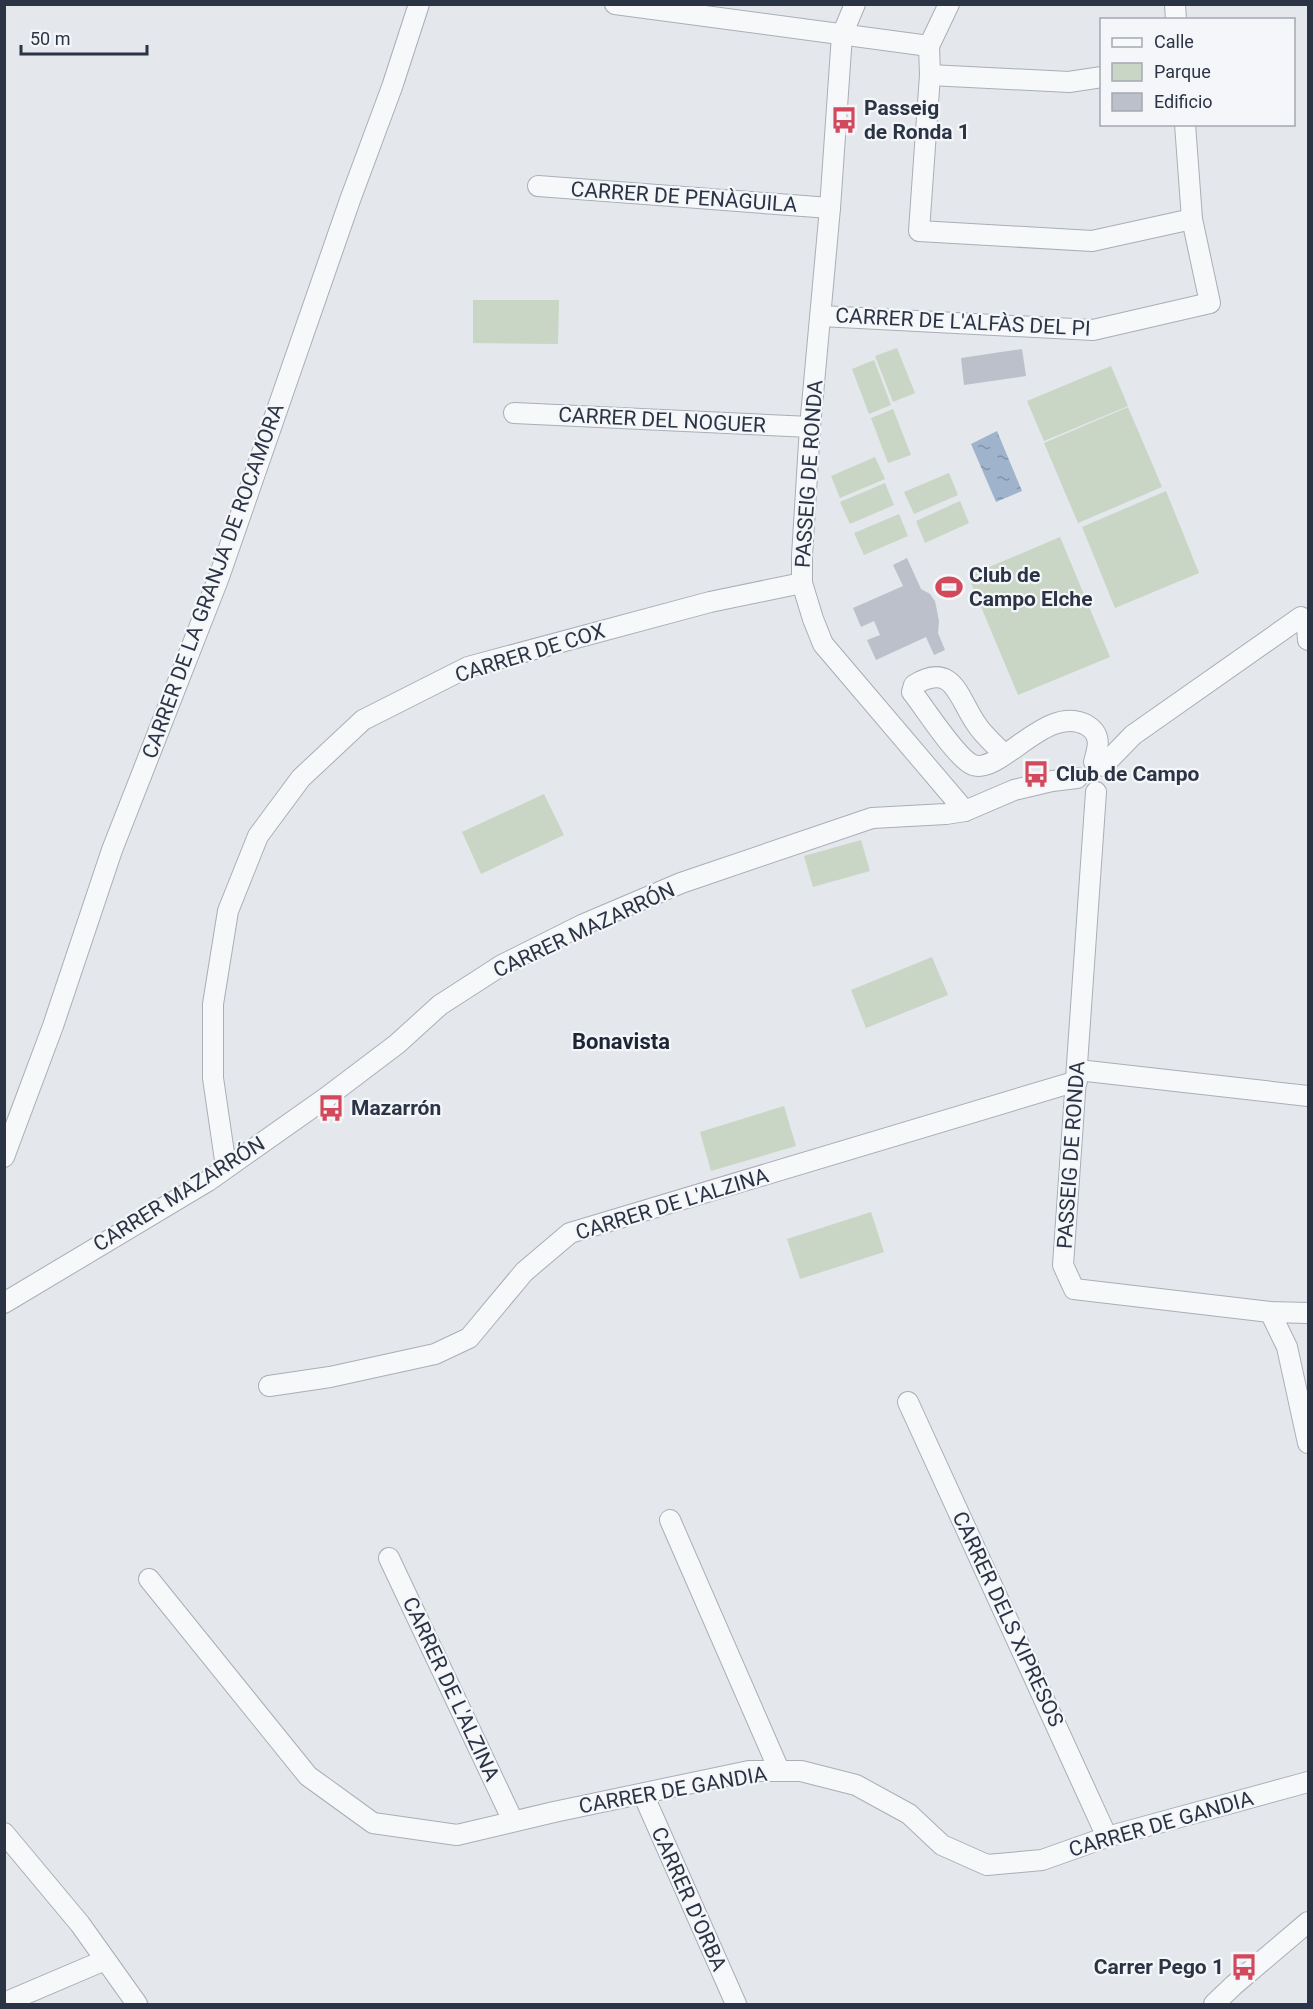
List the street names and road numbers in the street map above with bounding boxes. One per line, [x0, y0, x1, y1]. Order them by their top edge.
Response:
street label: CARRER DE PENÀGUILA [570, 177, 798, 217]
street label: CARRER DE L'ALFÀS DEL PI [835, 303, 1091, 341]
street label: PASSEIG DE RONDA [790, 379, 828, 569]
street label: CARRER DE LA GRANJA DE ROCAMORA [137, 400, 289, 762]
street label: CARRER DEL NOGUER [558, 403, 766, 437]
street label: CARRER DE COX [452, 619, 608, 687]
street label: CARRER MAZARRÓN [490, 877, 678, 983]
street label: PASSEIG DE RONDA [1052, 1060, 1090, 1250]
street label: CARRER MAZARRÓN [89, 1132, 269, 1256]
street label: CARRER DE L'ALZINA [573, 1163, 772, 1245]
street label: CARRER DELS XIPRESOS [948, 1508, 1068, 1730]
street label: CARRER DE L'ALZINA [398, 1593, 504, 1785]
street label: CARRER DE GANDIA [577, 1762, 769, 1818]
street label: CARRER DE GANDIA [1066, 1786, 1256, 1862]
street label: CARRER D'ORBA [647, 1823, 732, 1975]

